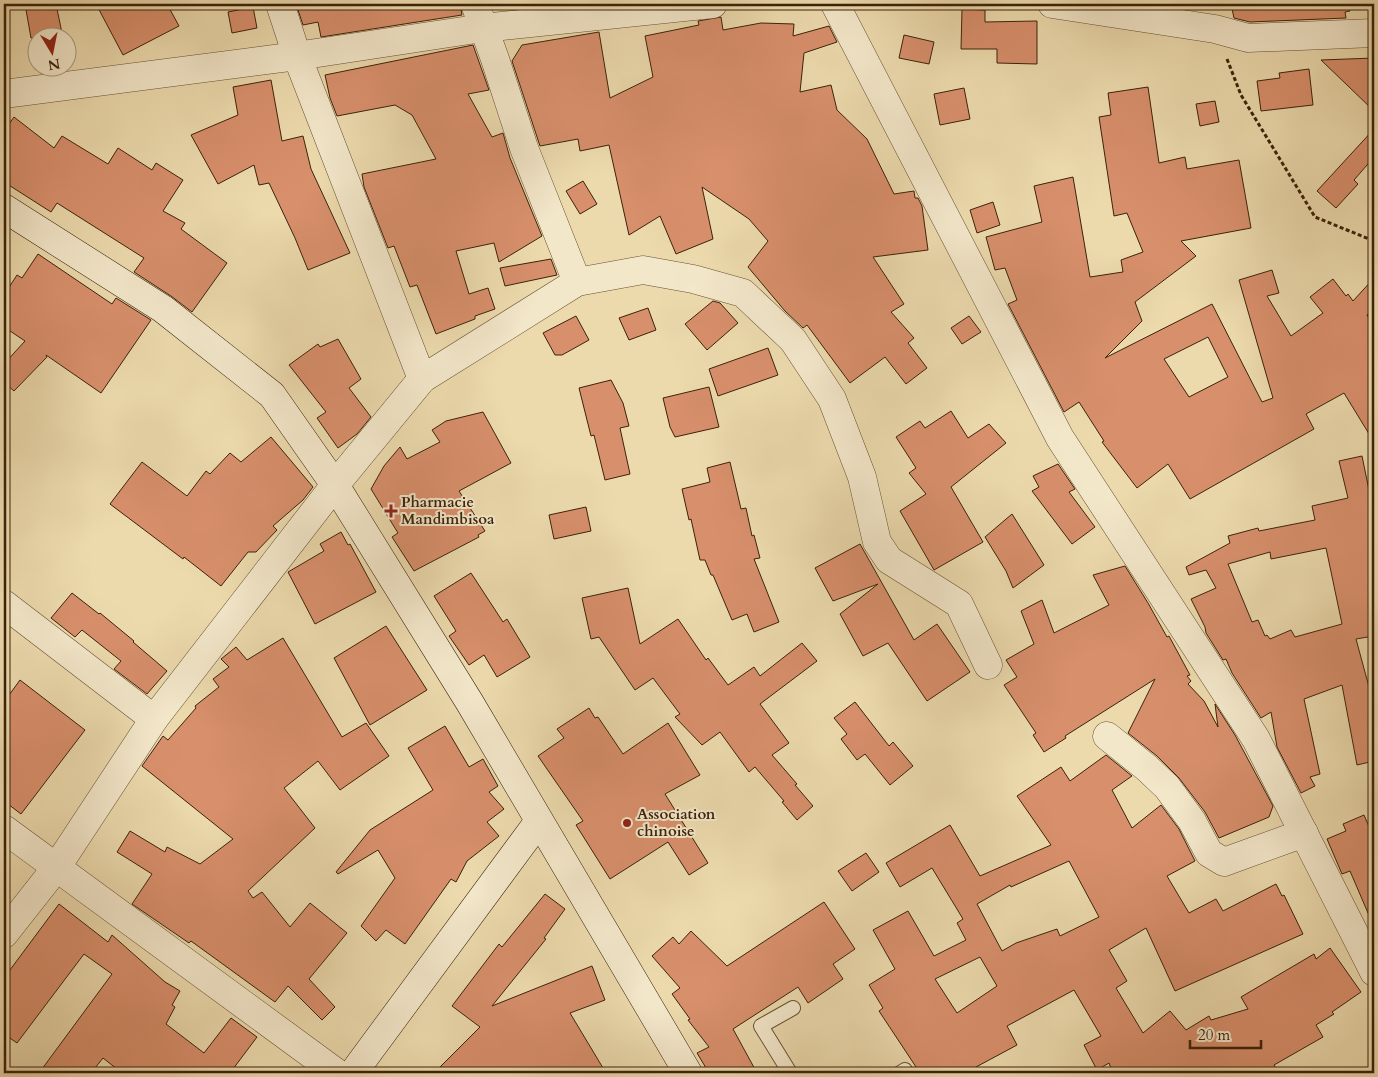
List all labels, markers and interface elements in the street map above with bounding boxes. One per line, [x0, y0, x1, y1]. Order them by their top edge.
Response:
north arrow [28, 28, 78, 78]
text: N [47, 54, 62, 75]
place label: Pharmacie Mandimbisoa [401, 492, 495, 529]
marker: Pharmacie Mandimbisoa [385, 505, 397, 517]
place label: Association chinoise [637, 804, 716, 841]
marker: Association chinoise [621, 817, 633, 829]
scale bar [1190, 1017, 1262, 1049]
text: 20 m [1198, 1025, 1230, 1045]

